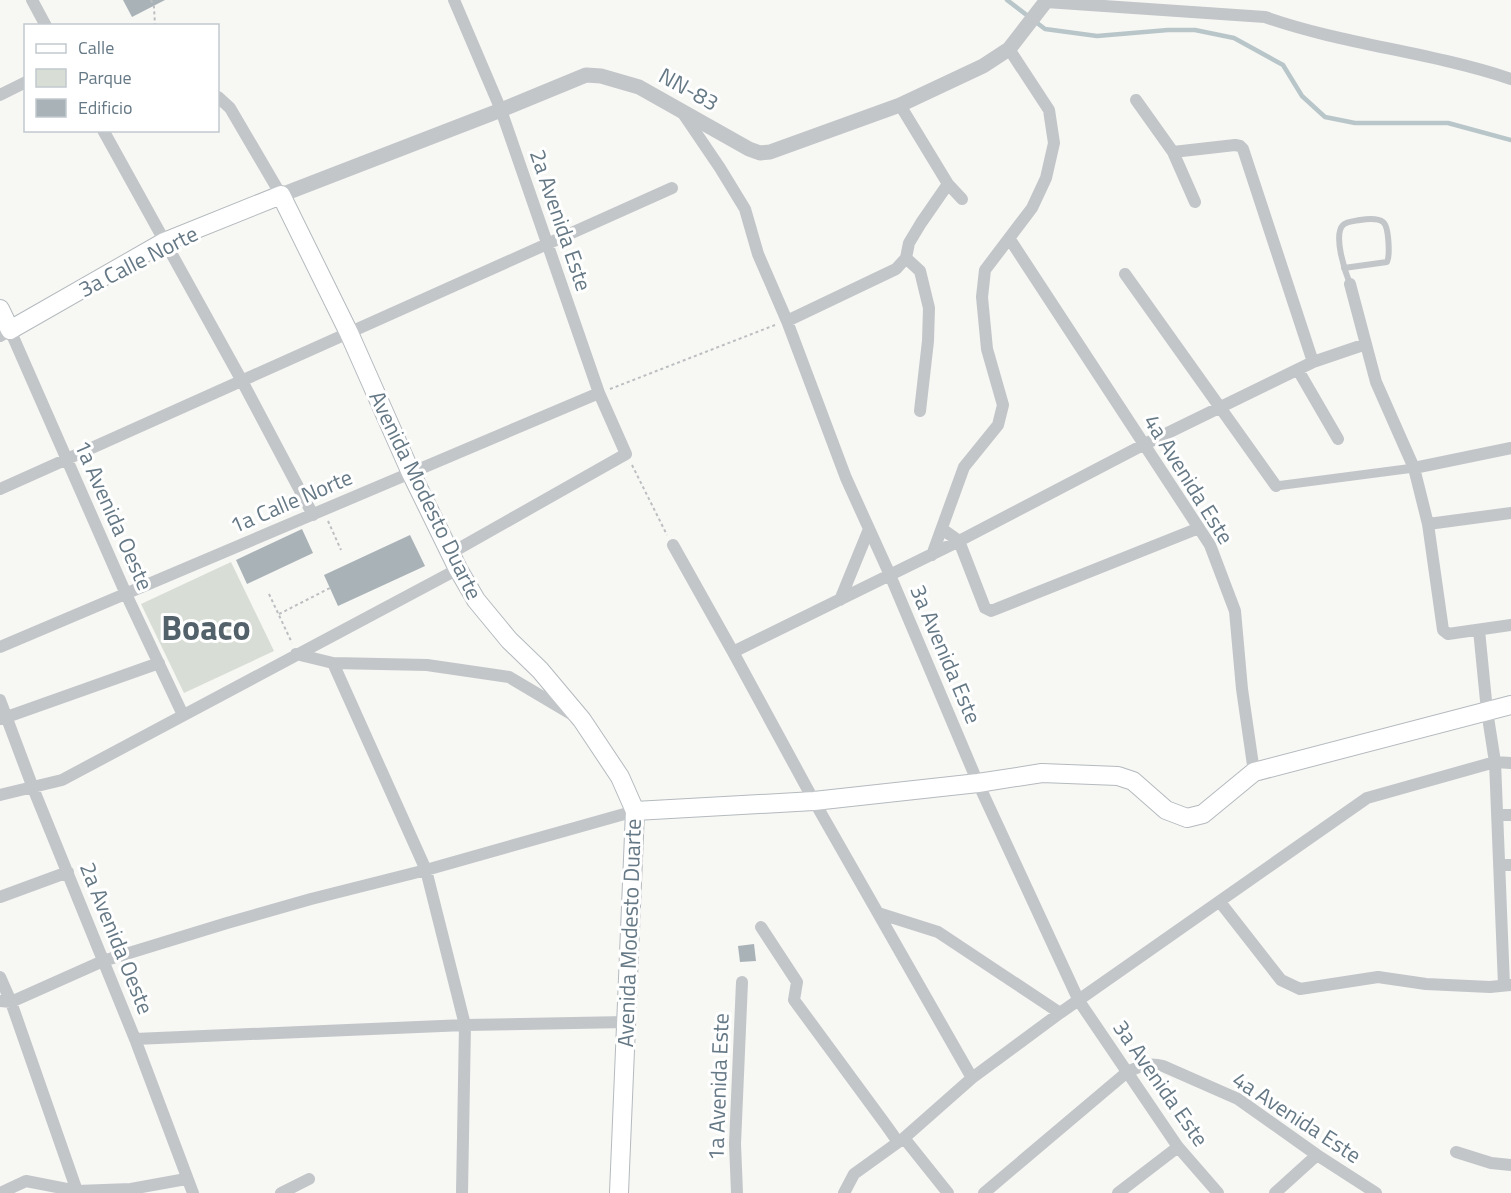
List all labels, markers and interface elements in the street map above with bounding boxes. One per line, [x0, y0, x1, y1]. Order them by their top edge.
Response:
legend [24, 24, 219, 132]
text: Calle [78, 34, 114, 61]
street label: NN-83 [653, 59, 725, 119]
text: Parque [78, 64, 132, 91]
text: Edificio [78, 94, 132, 121]
street label: 2a Avenida Este [521, 145, 601, 295]
street label: 3a Calle Norte [72, 216, 204, 306]
street label: Avenida Modesto Duarte [361, 385, 491, 605]
street label: 4a Avenida Este [1135, 407, 1243, 551]
street label: 1a Avenida Oeste [66, 434, 162, 596]
street label: 1a Calle Norte [224, 460, 358, 542]
street label: 3a Avenida Este [901, 579, 991, 729]
district label: Boaco [161, 601, 251, 653]
street label: Avenida Modesto Duarte [608, 818, 650, 1048]
street label: 2a Avenida Oeste [71, 857, 163, 1019]
street label: 1a Avenida Este [698, 1013, 738, 1161]
street label: 3a Avenida Este [1105, 1013, 1217, 1153]
street label: 4a Avenida Este [1226, 1063, 1368, 1171]

